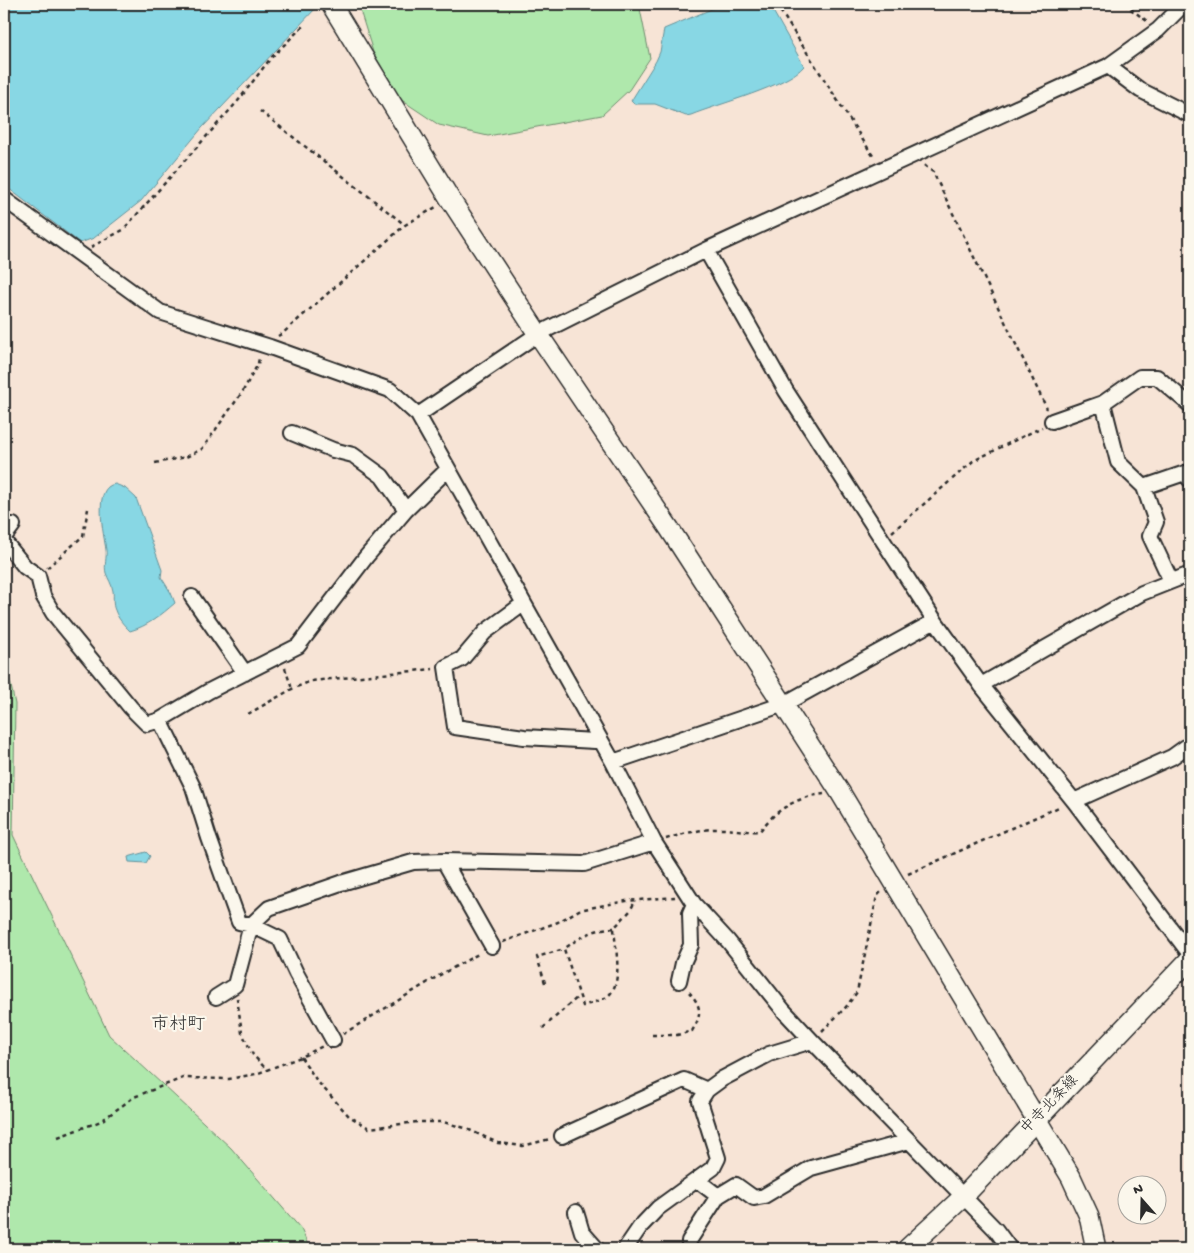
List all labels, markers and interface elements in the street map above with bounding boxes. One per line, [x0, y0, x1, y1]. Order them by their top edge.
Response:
district label: 市村町 [151, 1014, 205, 1036]
street label: 中寺北条線 [1017, 1071, 1083, 1138]
north arrow [1116, 1176, 1166, 1226]
text: N [1131, 1181, 1146, 1200]

